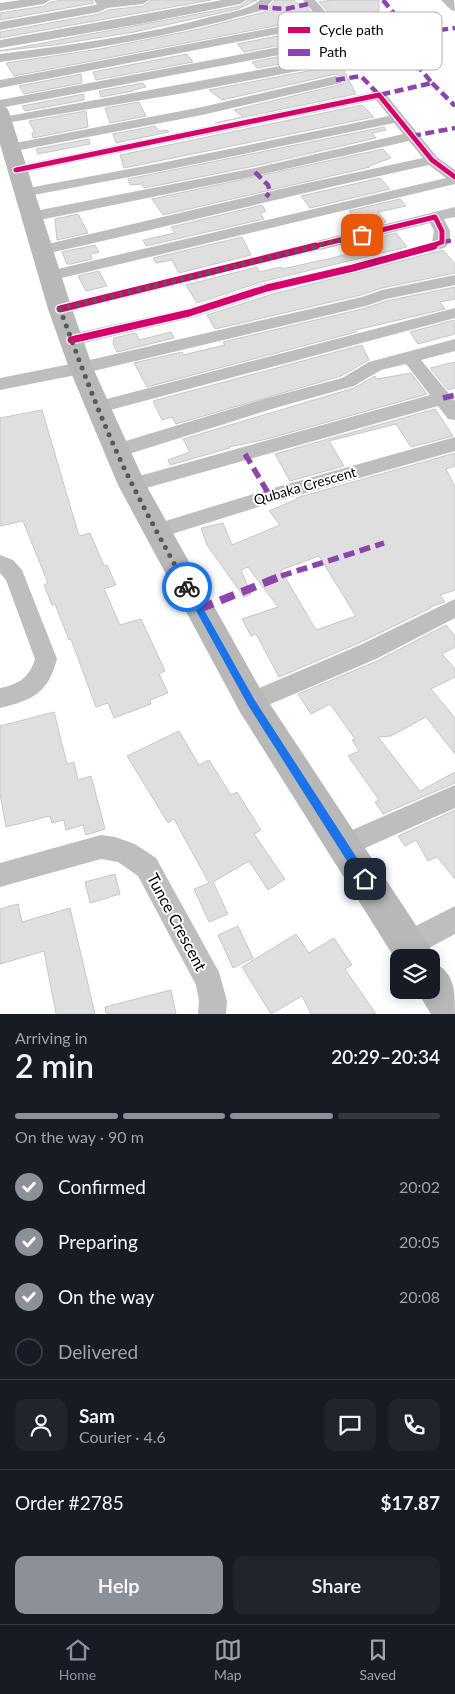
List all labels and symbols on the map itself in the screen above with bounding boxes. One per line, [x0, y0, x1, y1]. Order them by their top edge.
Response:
legend [278, 12, 442, 70]
text: Cycle path [319, 21, 384, 38]
text: Path [319, 43, 347, 60]
pin [341, 214, 383, 256]
street label: Qubaka Crescent [252, 463, 358, 508]
courier [162, 562, 212, 612]
pin [344, 858, 386, 900]
street label: Tunce Crescent [144, 870, 211, 974]

